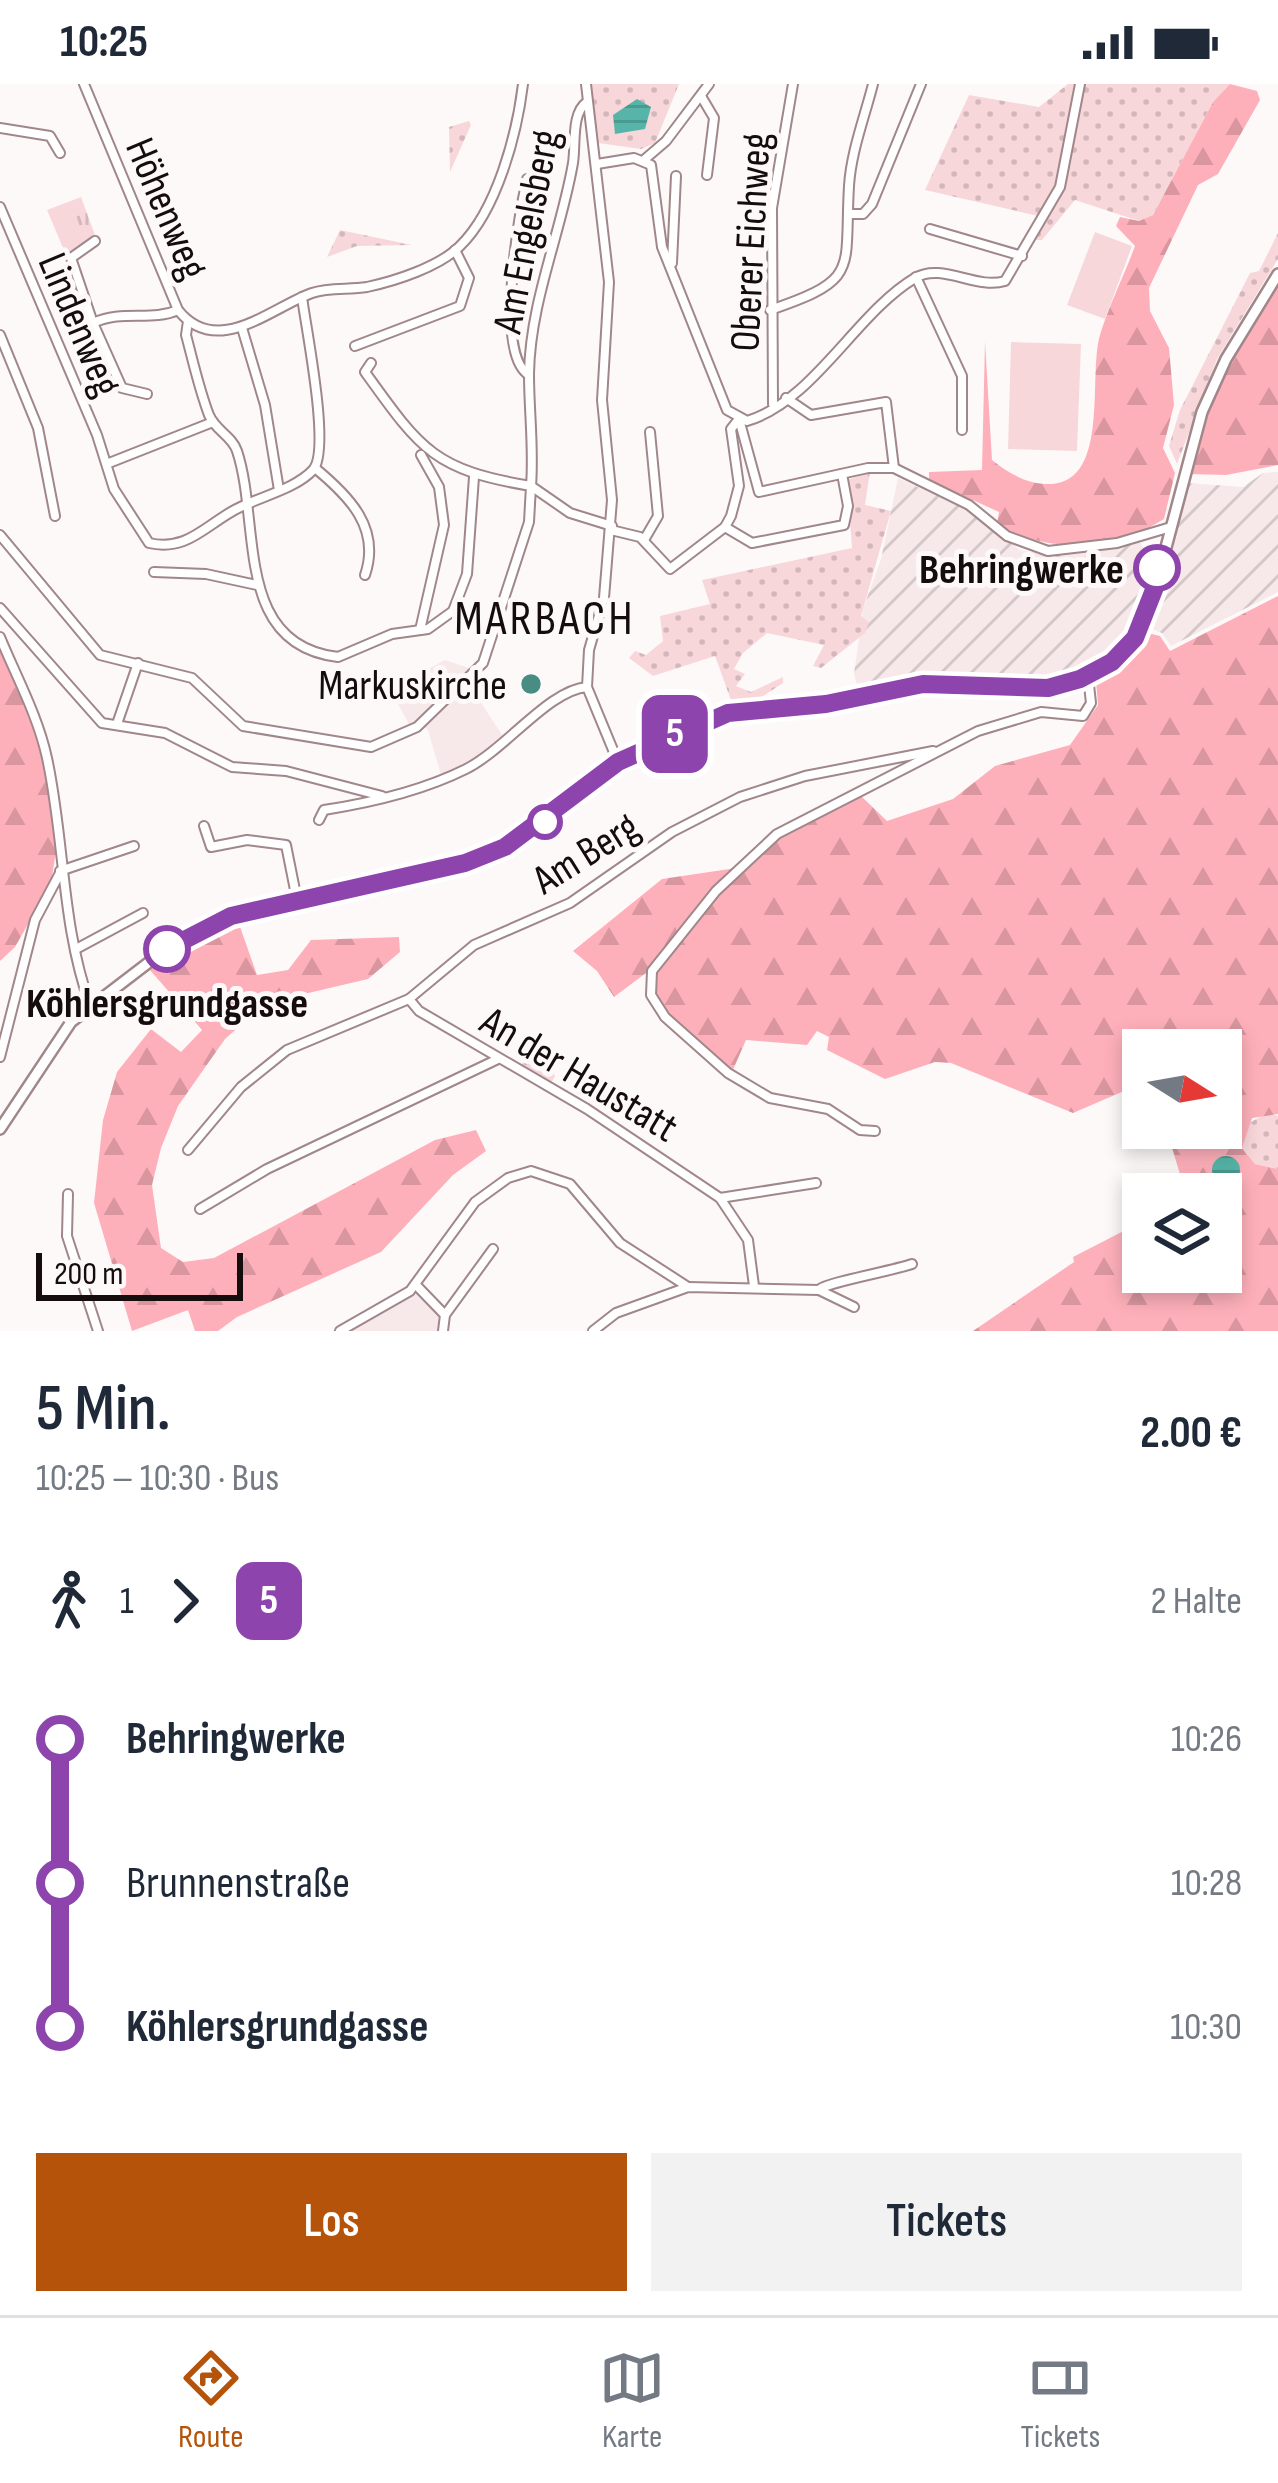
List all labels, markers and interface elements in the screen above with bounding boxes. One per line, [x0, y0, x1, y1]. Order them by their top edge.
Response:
text: 10:25 [60, 15, 148, 70]
street label: Am Engelsberg [483, 125, 572, 338]
street label: Höhenweg [113, 131, 218, 287]
street label: Oberer Eichweg [720, 131, 783, 353]
street label: Lindenweg [26, 246, 132, 404]
place label: Behringwerke [919, 545, 1124, 596]
marker: Behringwerke [1135, 546, 1179, 590]
district label: MARBACH [454, 591, 636, 648]
place label: Markuskirche [318, 661, 507, 712]
marker: Markuskirche [518, 671, 544, 697]
line badge: 5 [636, 695, 714, 773]
text: 5 [666, 708, 684, 759]
street label: Am Berg [523, 802, 649, 907]
unlabelled marker [529, 806, 561, 838]
marker: Köhlersgrundgasse [145, 927, 189, 971]
place label: Köhlersgrundgasse [26, 979, 308, 1030]
street label: An der Haustatt [470, 996, 687, 1154]
north arrow [1122, 1029, 1242, 1149]
map controls [1122, 1029, 1242, 1293]
button: layers [1122, 1173, 1242, 1293]
scale bar [36, 1247, 243, 1300]
text: 200 m [54, 1254, 123, 1294]
text: 5 Min. [36, 1370, 171, 1449]
text: 2.00 € [1140, 1406, 1242, 1461]
text: 10:25 – 10:30 · Bus [36, 1455, 279, 1502]
icon: walk [36, 1568, 102, 1634]
icon: forward [152, 1568, 218, 1634]
text: 5 [260, 1575, 278, 1626]
text: 1 [120, 1578, 134, 1625]
text: 2 Halte [1150, 1578, 1242, 1625]
text: Behringwerke [126, 1712, 346, 1767]
text: 10:26 [1171, 1716, 1242, 1763]
text: Brunnenstraße [126, 1856, 350, 1911]
text: 10:28 [1171, 1860, 1242, 1907]
text: Köhlersgrundgasse [126, 2000, 428, 2055]
text: 10:30 [1170, 2004, 1242, 2051]
button: Los [36, 2153, 627, 2291]
button: Tickets [651, 2153, 1242, 2291]
tab: Route [178, 2345, 244, 2457]
tab: Karte [599, 2345, 665, 2457]
tab: Tickets [1021, 2345, 1100, 2457]

